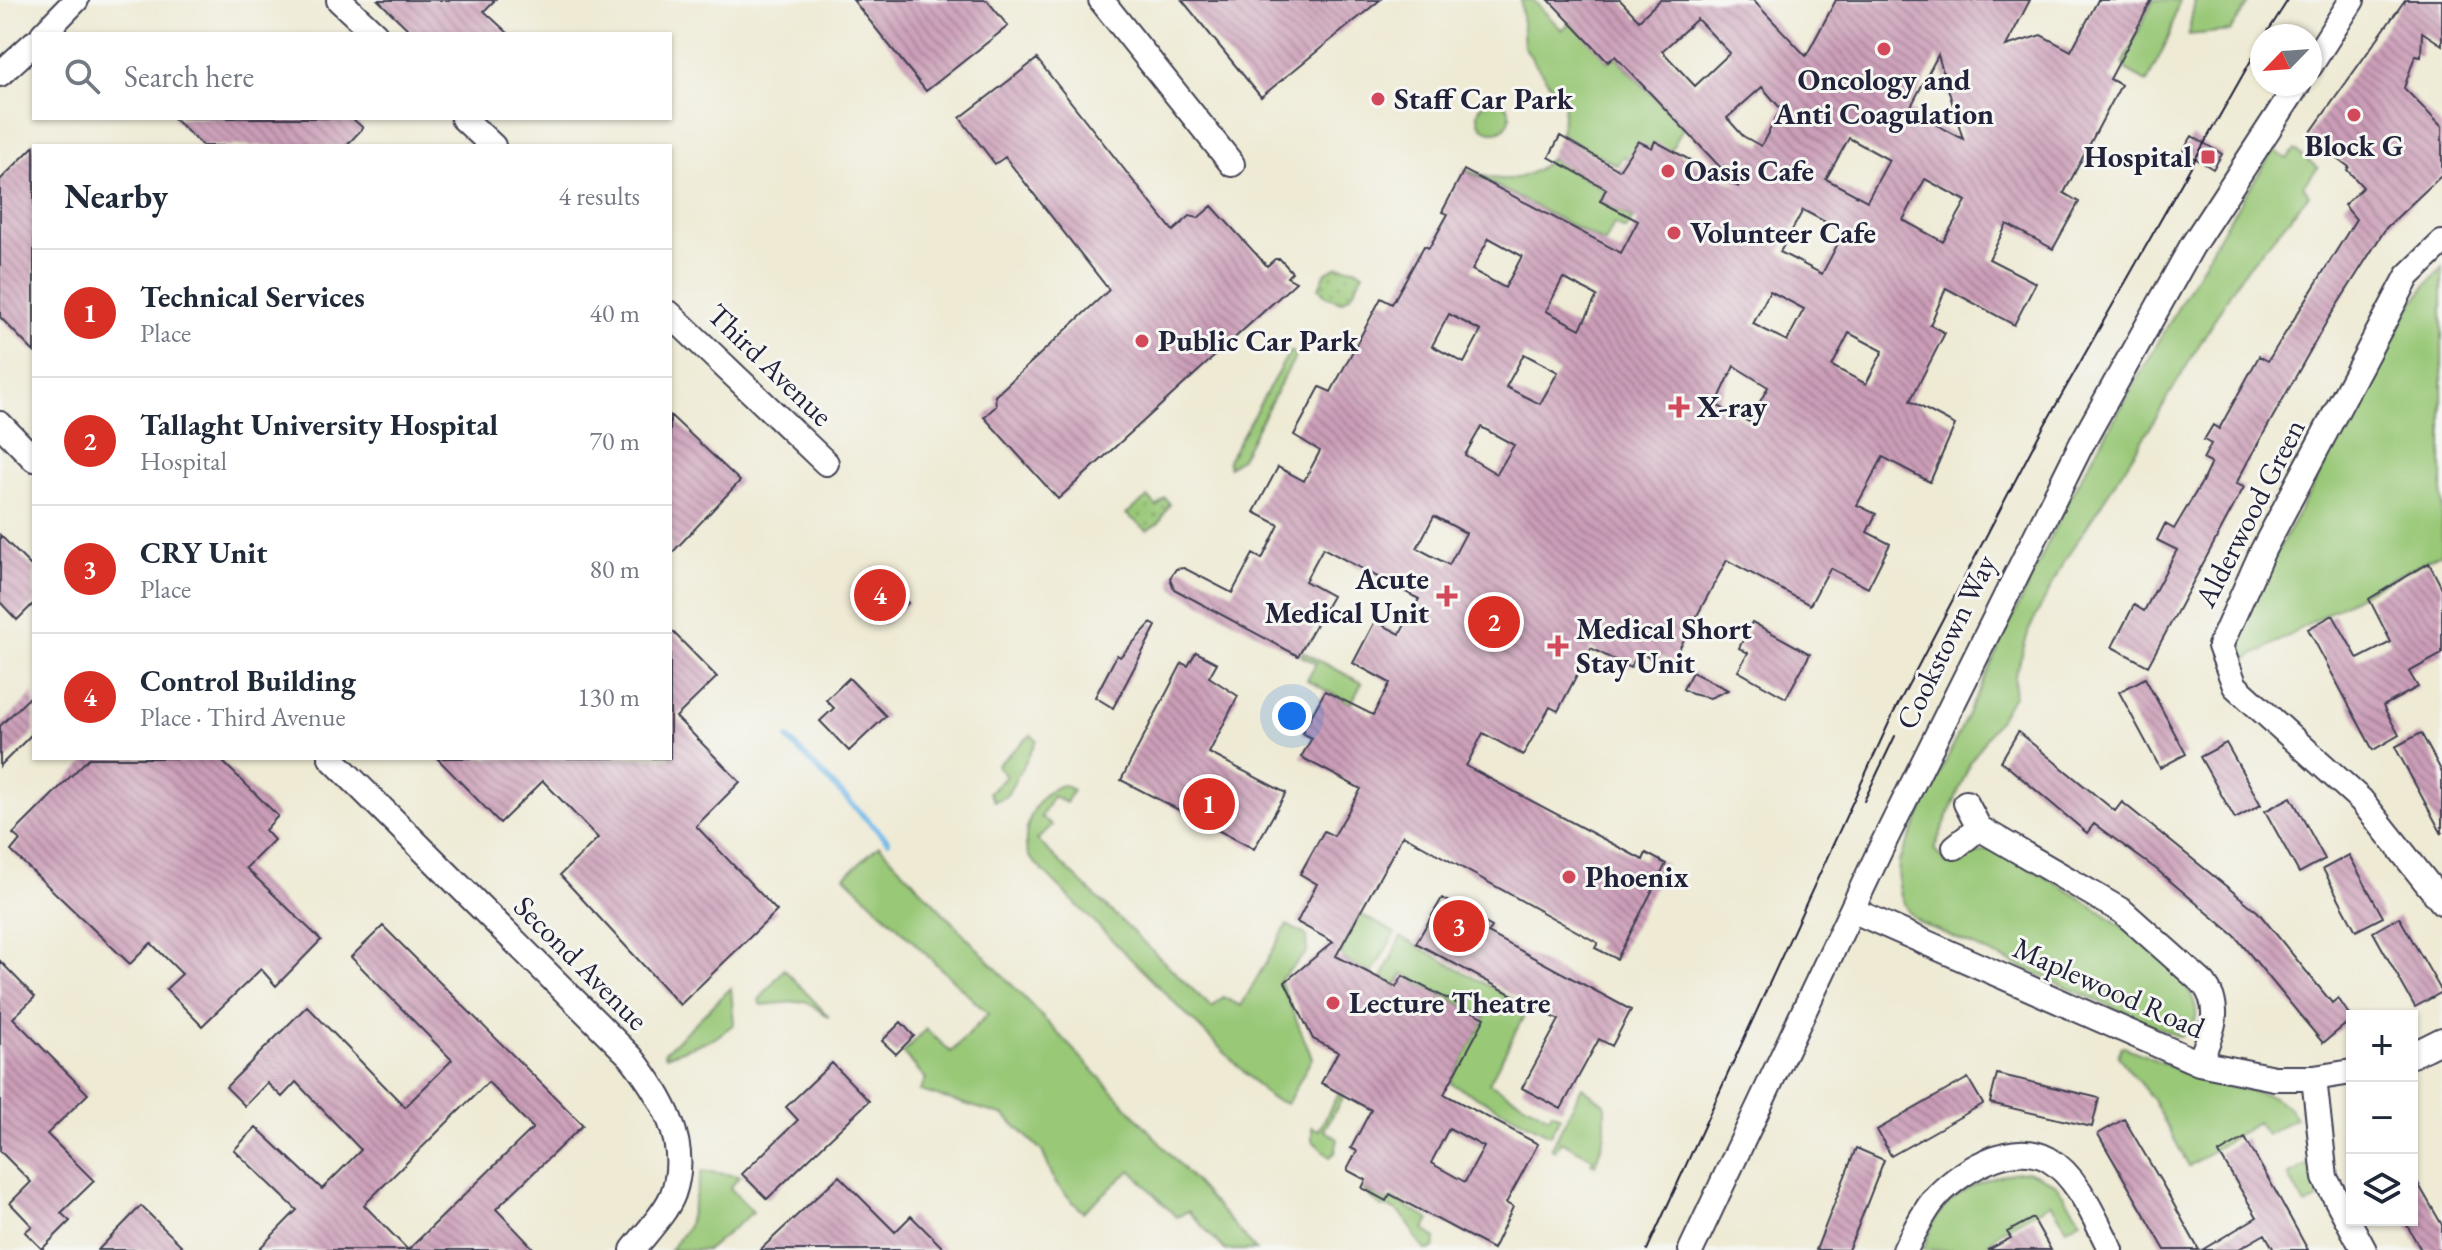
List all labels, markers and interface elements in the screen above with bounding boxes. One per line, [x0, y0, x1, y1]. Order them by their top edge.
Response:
north arrow [2250, 24, 2322, 96]
search box [32, 32, 672, 120]
marker: Oncology and Anti Coagulation [1875, 40, 1893, 58]
icon: search [60, 54, 104, 98]
text: Search here [124, 57, 254, 96]
place label: Oncology and Anti Coagulation [1773, 60, 1994, 133]
place label: Staff Car Park [1394, 79, 1574, 118]
marker: Staff Car Park [1369, 90, 1387, 108]
marker: Block G [2345, 106, 2363, 124]
place label: Block G [2304, 126, 2404, 165]
place label: Hospital [2084, 137, 2192, 176]
marker: Hospital [2199, 148, 2217, 166]
place label: Oasis Cafe [1684, 151, 1814, 190]
marker: Oasis Cafe [1659, 162, 1677, 180]
text: Nearby [64, 174, 168, 218]
text: 4 results [559, 179, 640, 213]
place label: Volunteer Cafe [1690, 213, 1876, 252]
marker: Volunteer Cafe [1665, 224, 1683, 242]
text: Technical Services [140, 277, 365, 316]
street label: Third Avenue [699, 295, 842, 434]
text: 1 [83, 296, 97, 330]
text: 40 m [590, 296, 640, 330]
text: Place [140, 316, 191, 350]
place label: Public Car Park [1158, 321, 1359, 360]
marker: Public Car Park [1133, 332, 1151, 350]
place label: X-ray [1696, 387, 1767, 426]
marker: X-ray [1668, 396, 1690, 418]
text: Tallaght University Hospital [140, 405, 498, 444]
street label: Alderwood Green [2185, 412, 2314, 614]
text: 2 [83, 424, 97, 458]
text: 70 m [590, 424, 640, 458]
text: Hospital [140, 444, 227, 478]
text: CRY Unit [140, 533, 267, 572]
street label: Cookstown Way [1886, 547, 2005, 736]
text: 3 [83, 552, 97, 586]
text: 80 m [590, 552, 640, 586]
place label: Acute Medical Unit [1264, 559, 1430, 632]
pin: 4 [854, 565, 906, 625]
text: Place [140, 572, 191, 606]
marker: Acute Medical Unit [1436, 585, 1458, 607]
pin: 2 [1468, 592, 1520, 652]
place label: Medical Short Stay Unit [1576, 609, 1753, 682]
marker: Medical Short Stay Unit [1547, 635, 1569, 657]
text: Control Building [140, 661, 356, 700]
text: 4 [83, 680, 97, 714]
text: 130 m [577, 680, 640, 714]
your location [1272, 696, 1312, 736]
text: Place · Third Avenue [140, 700, 346, 734]
pin: 1 [1183, 774, 1235, 834]
place label: Phoenix [1585, 857, 1689, 896]
marker: Phoenix [1560, 868, 1578, 886]
street label: Second Avenue [506, 887, 657, 1038]
pin: 3 [1433, 896, 1485, 956]
street label: Maplewood Road [2007, 928, 2212, 1048]
place label: Lecture Theatre [1349, 983, 1550, 1022]
marker: Lecture Theatre [1324, 994, 1342, 1012]
map controls [2346, 1010, 2418, 1226]
button: + [2346, 1010, 2418, 1082]
button: − [2346, 1082, 2418, 1154]
button: layers [2346, 1154, 2418, 1226]

